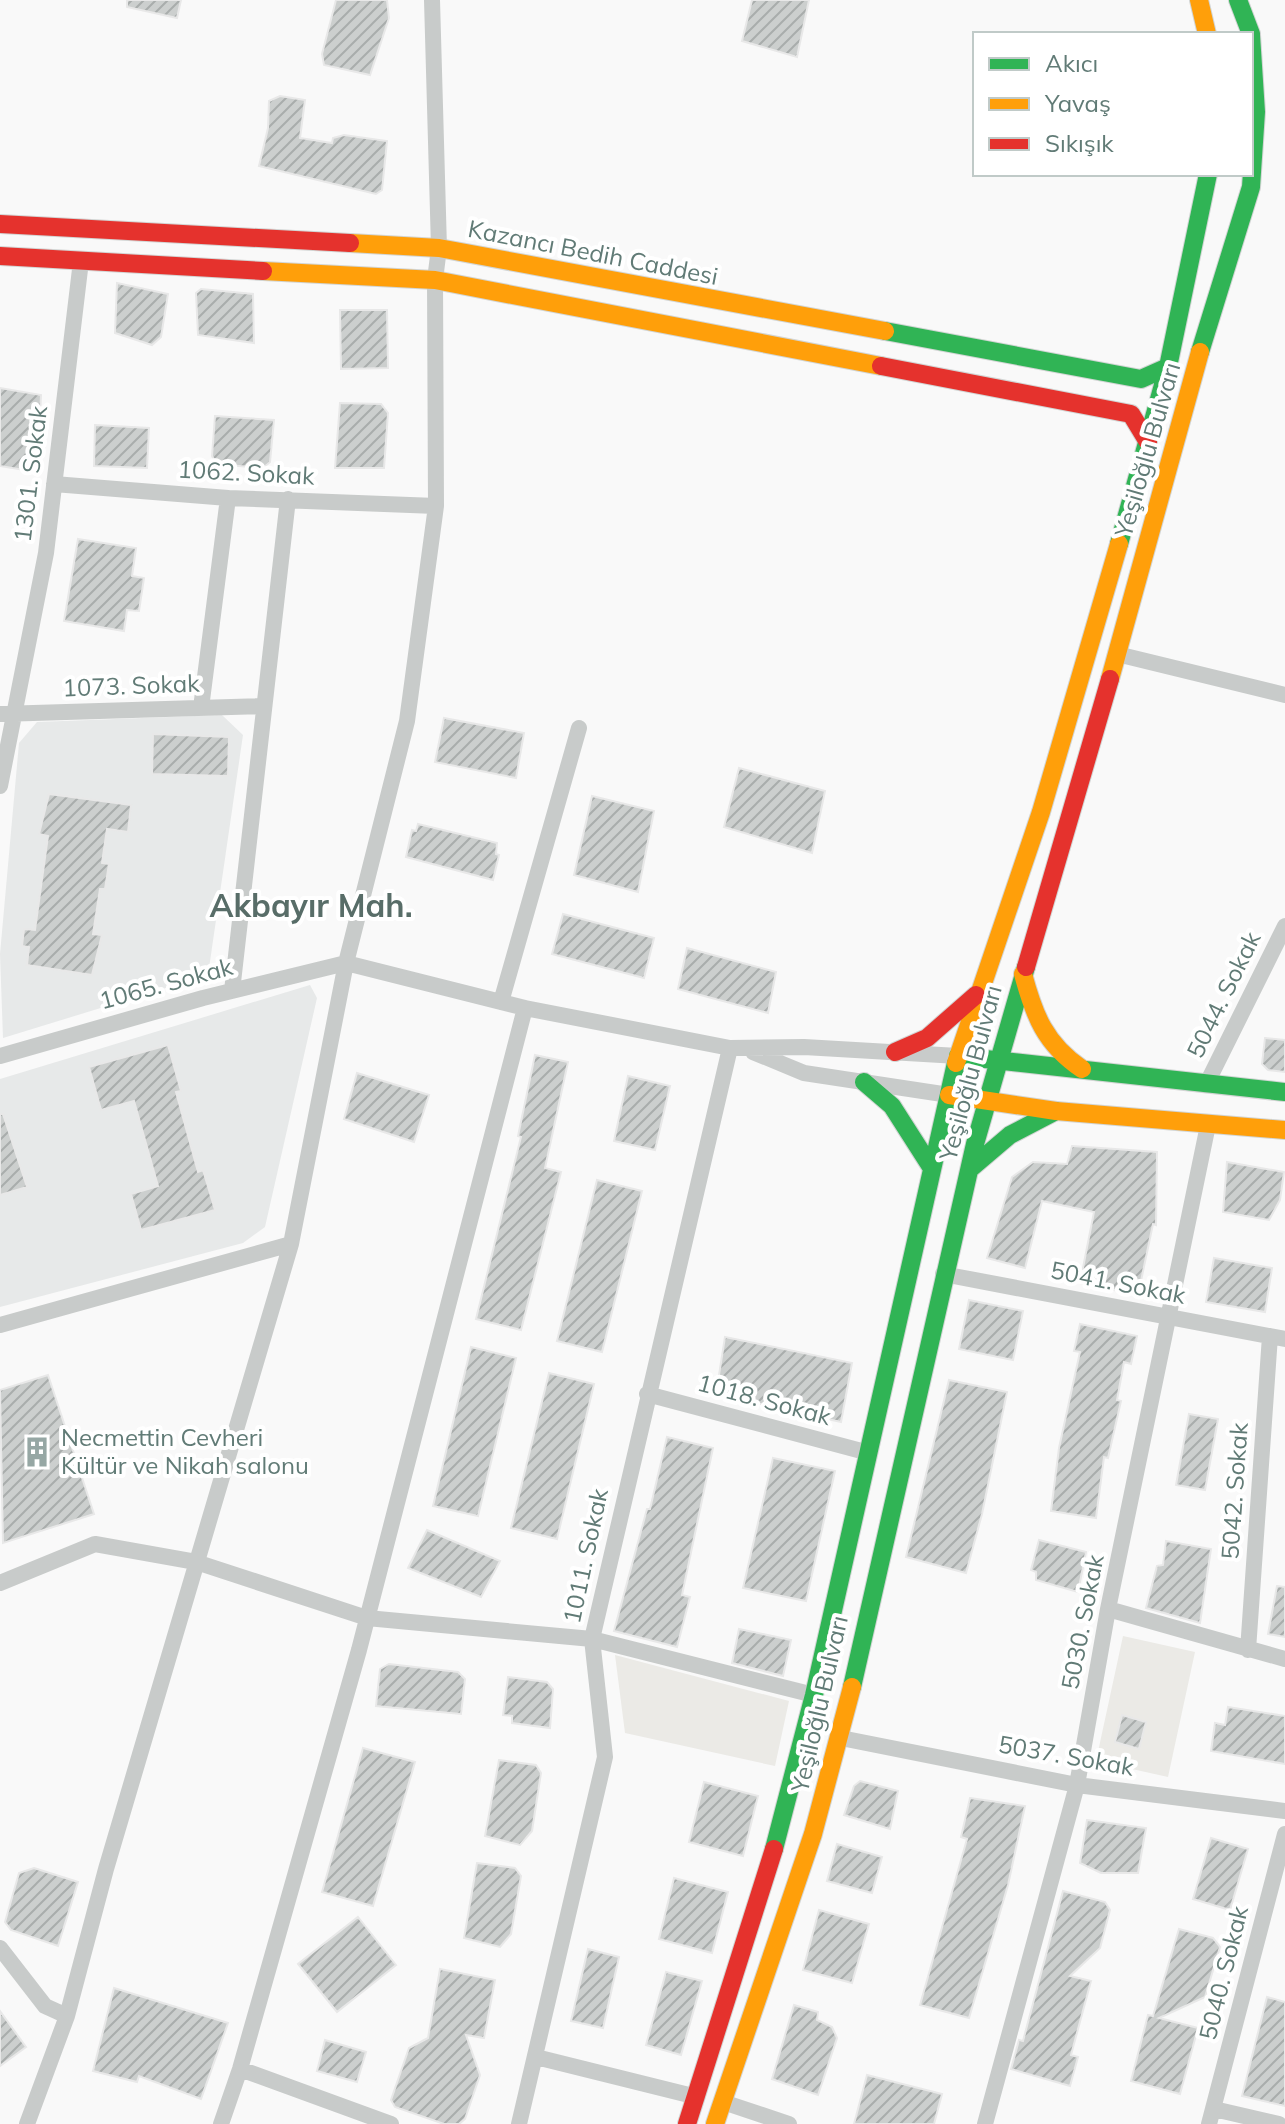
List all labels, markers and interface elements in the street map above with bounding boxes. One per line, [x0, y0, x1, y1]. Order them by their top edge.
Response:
legend [973, 32, 1253, 176]
text: Akıcı [1045, 48, 1098, 78]
text: Yavaş [1044, 88, 1111, 118]
text: Sıkışık [1045, 128, 1114, 158]
street label: Kazancı Bedih Caddesi [466, 213, 721, 291]
street label: Yeşiloğlu Bulvarı [1107, 359, 1186, 541]
street label: 1301. Sokak [7, 403, 53, 544]
street label: 1062. Sokak [177, 453, 316, 491]
street label: 1073. Sokak [62, 668, 201, 702]
district label: Akbayır Mah. [209, 885, 413, 925]
street label: 5044. Sokak [1180, 926, 1267, 1063]
street label: 1065. Sokak [96, 951, 236, 1015]
street label: Yeşiloğlu Bulvarı [932, 982, 1008, 1165]
street label: 5041. Sokak [1048, 1254, 1189, 1310]
street label: 1018. Sokak [694, 1367, 835, 1431]
street label: 5042. Sokak [1214, 1421, 1254, 1560]
place label: Necmettin Cevheri Kültür ve Nikah salonu [61, 1422, 309, 1480]
building icon: Necmettin Cevheri Kültür ve Nikah salonu [20, 1435, 54, 1469]
street label: 1011. Sokak [556, 1485, 614, 1626]
street label: 5030. Sokak [1054, 1551, 1110, 1692]
street label: Yeşiloğlu Bulvarı [784, 1613, 854, 1796]
street label: 5037. Sokak [996, 1728, 1137, 1782]
street label: 5040. Sokak [1192, 1902, 1254, 2043]

